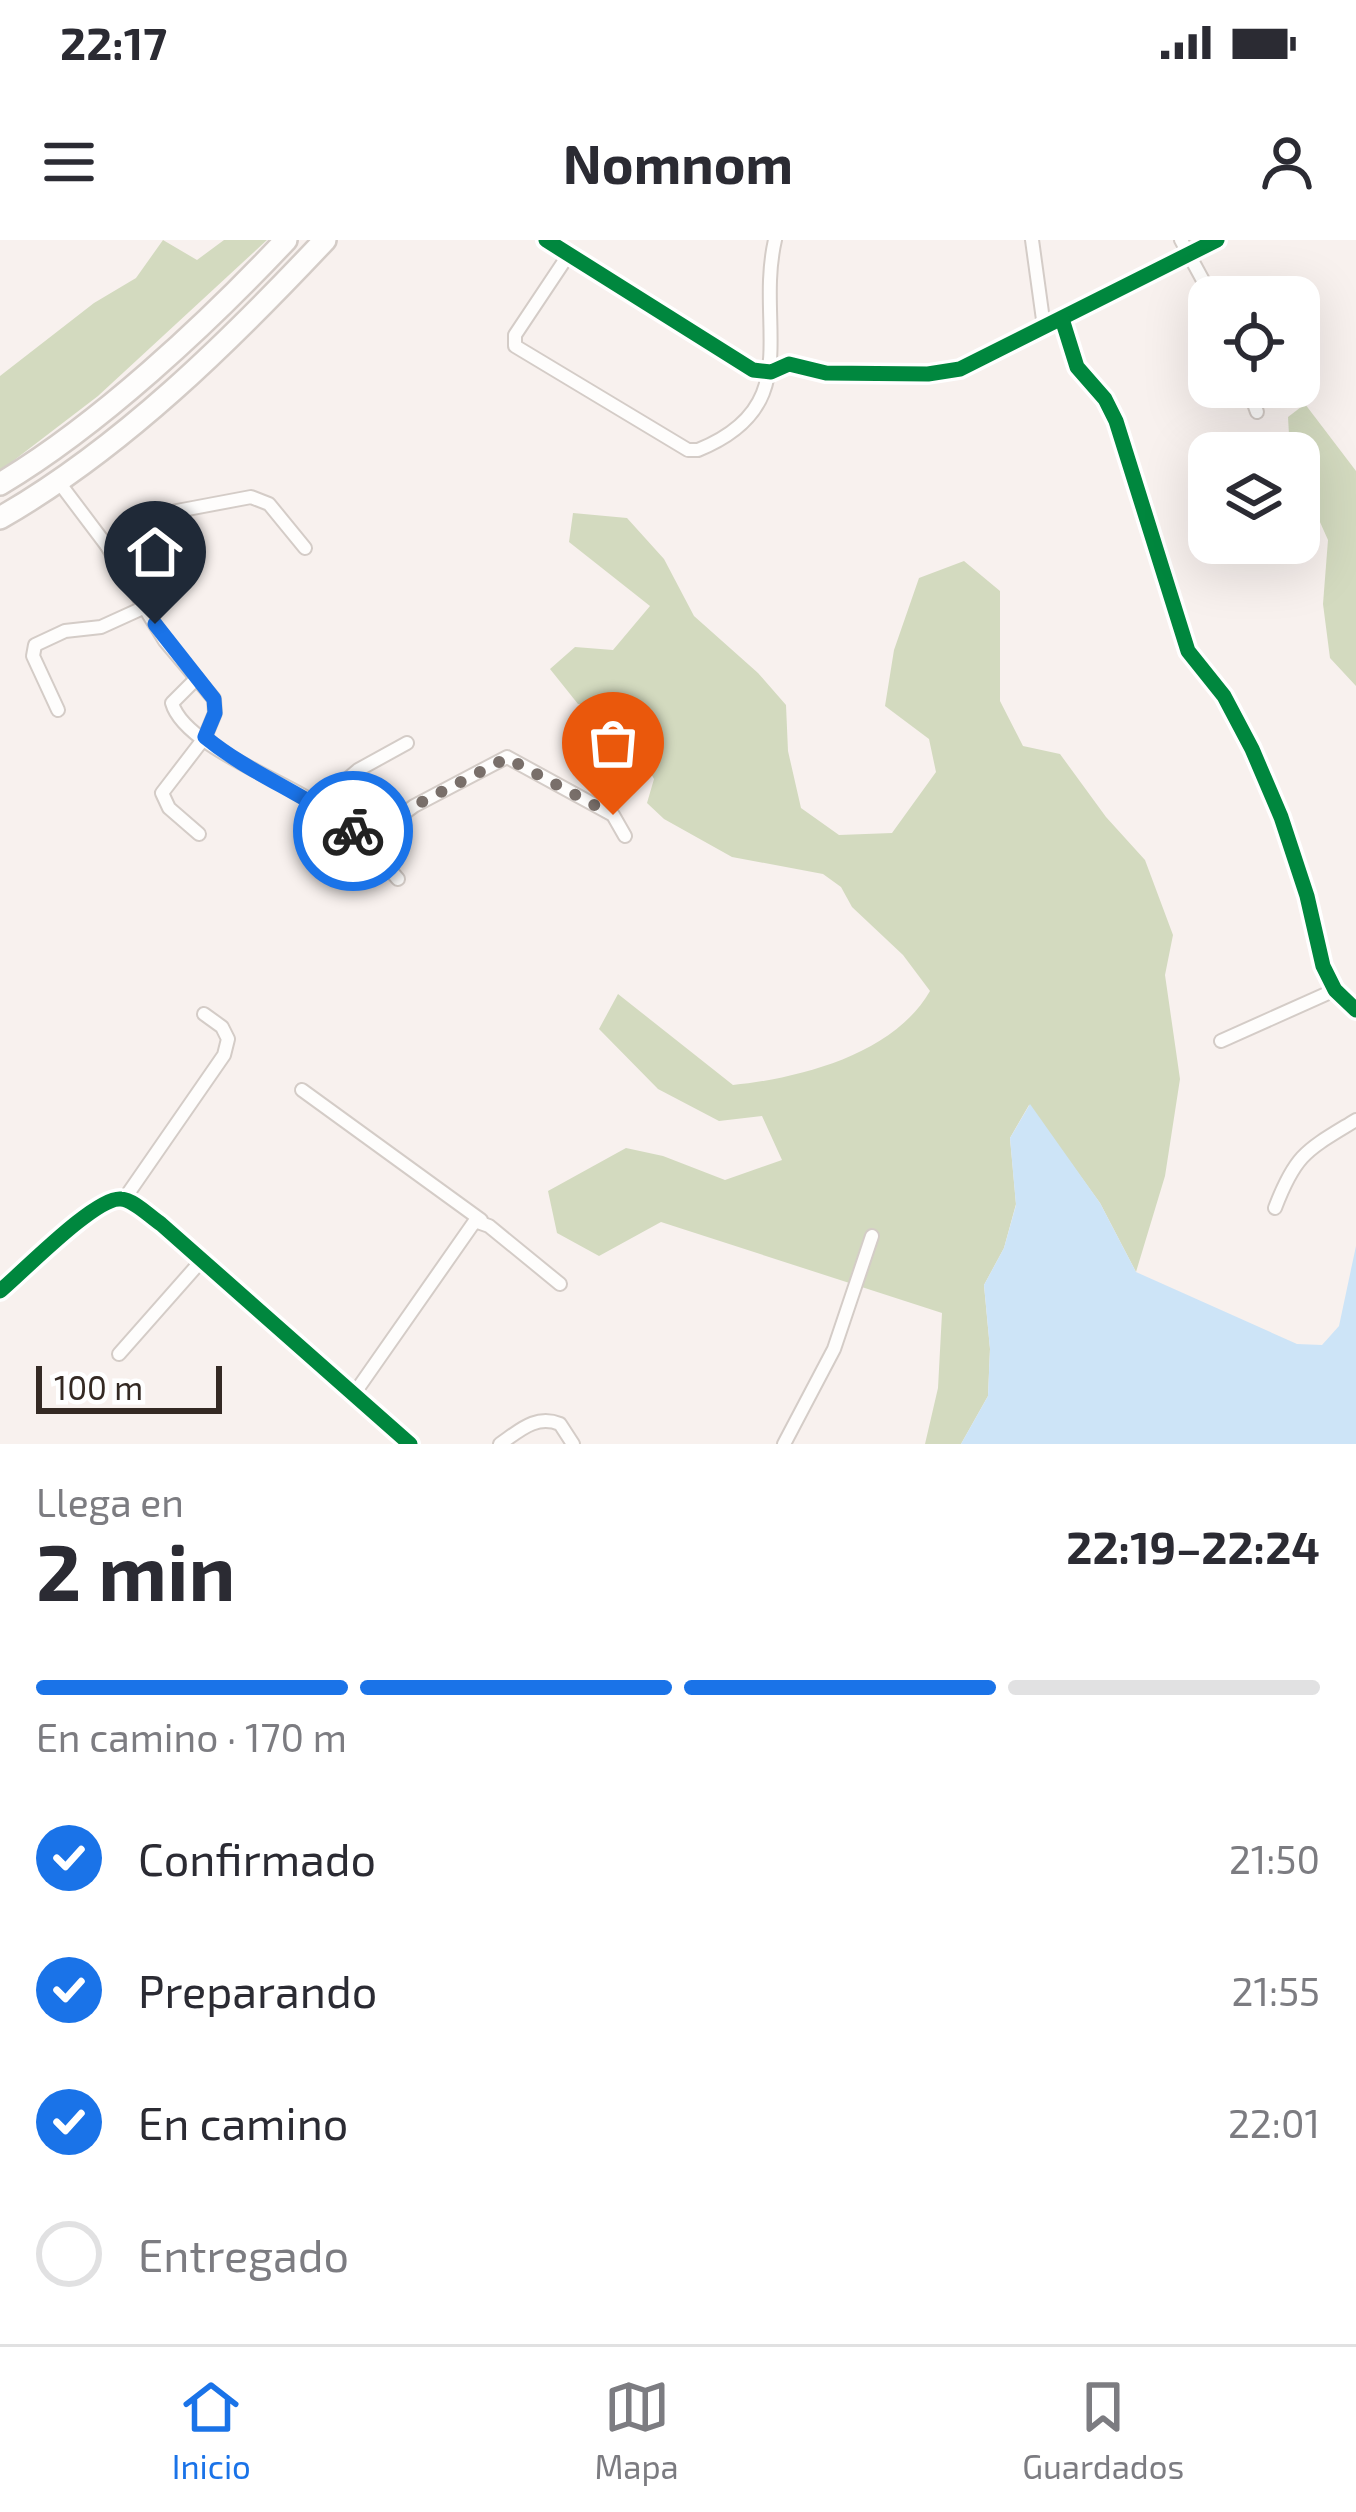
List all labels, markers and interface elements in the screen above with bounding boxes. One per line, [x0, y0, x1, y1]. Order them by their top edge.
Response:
text: 22:17 [60, 15, 167, 69]
icon: menu [36, 129, 102, 195]
icon: person [1254, 129, 1320, 195]
text: Nomnom [563, 130, 793, 195]
map controls [1188, 276, 1320, 564]
button: locate [1188, 276, 1320, 408]
button: layers [1188, 432, 1320, 564]
pin [104, 501, 206, 624]
icon: home [122, 519, 188, 585]
pin [562, 692, 664, 815]
icon: bag [580, 710, 646, 776]
courier [293, 771, 413, 891]
icon: bike [320, 798, 386, 864]
scale bar [36, 1360, 222, 1413]
text: 100 m [54, 1367, 143, 1407]
text: Llega en [36, 1478, 184, 1525]
text: 22:19–22:24 [1066, 1519, 1320, 1573]
text: 2 min [36, 1523, 235, 1617]
text: En camino · 170 m [36, 1713, 347, 1760]
icon: check [36, 1825, 102, 1891]
text: Confirmado [138, 1831, 376, 1885]
text: 21:50 [1229, 1835, 1320, 1882]
icon: check [36, 1957, 102, 2023]
text: Preparando [138, 1963, 377, 2017]
text: 21:55 [1232, 1967, 1320, 2014]
icon: check [36, 2089, 102, 2155]
text: En camino [138, 2095, 348, 2149]
text: 22:01 [1228, 2099, 1320, 2146]
text: Entregado [138, 2227, 349, 2281]
tab: Inicio [172, 2374, 251, 2486]
tab: Mapa [594, 2374, 679, 2486]
tab: Guardados [1022, 2374, 1184, 2486]

